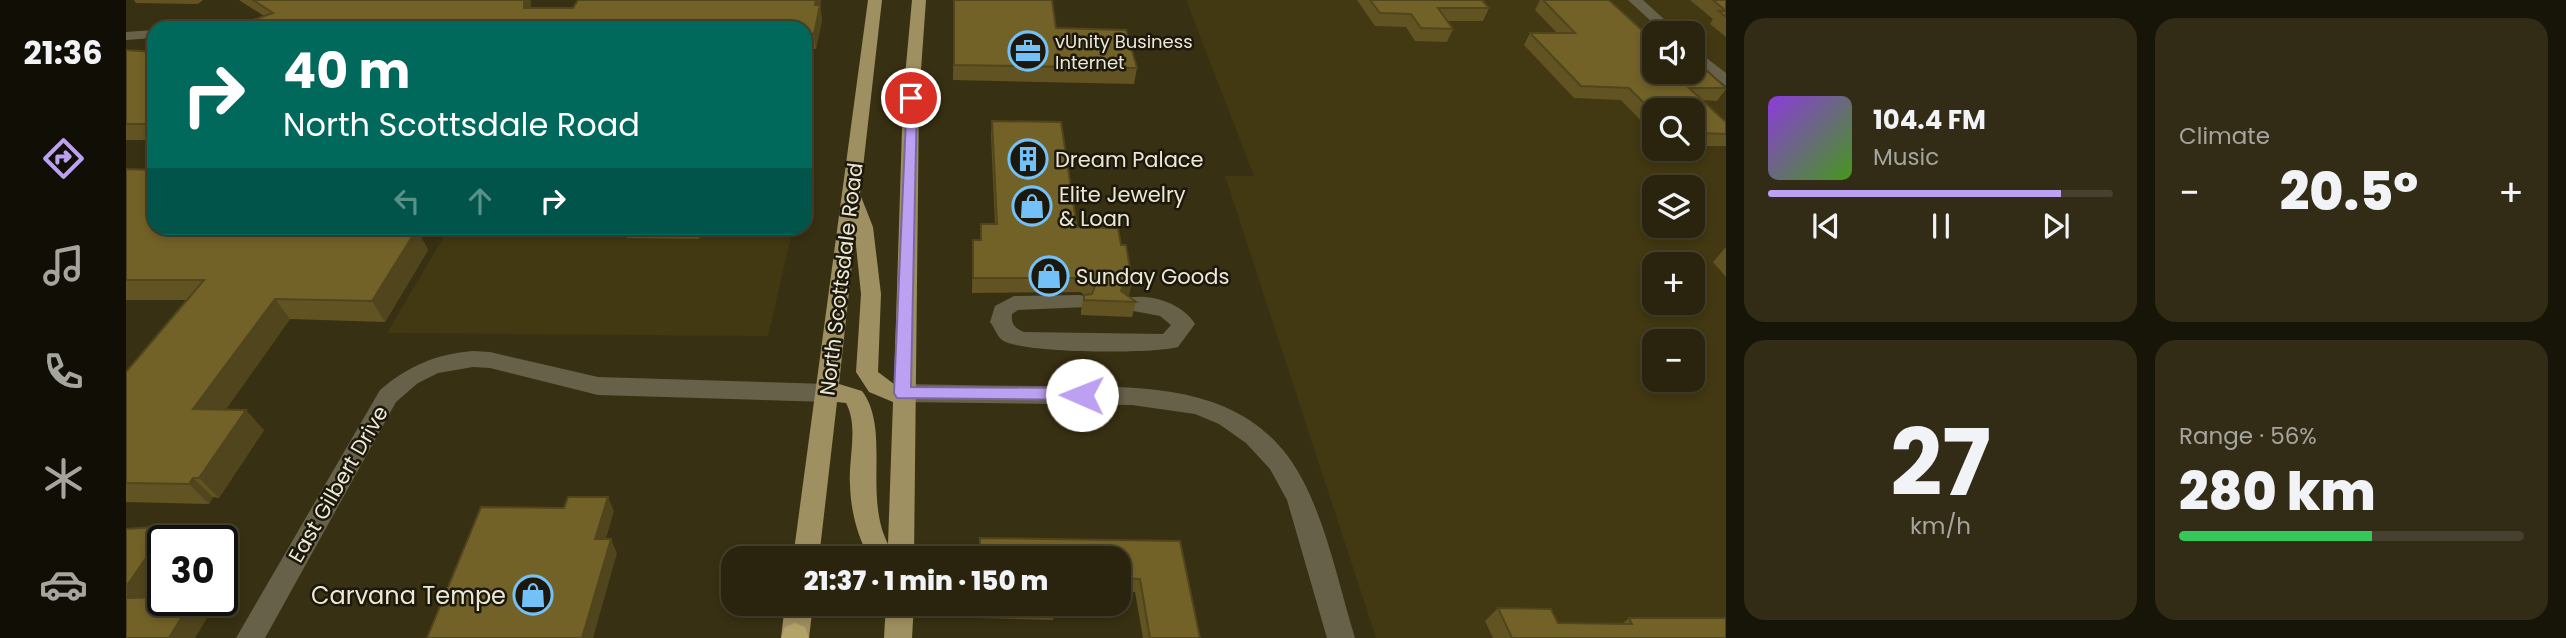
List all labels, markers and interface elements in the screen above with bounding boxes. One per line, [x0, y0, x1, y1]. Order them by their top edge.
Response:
map controls [1642, 21, 1705, 392]
button: sound [1642, 21, 1705, 84]
place label: vUnity Business Internet [1055, 29, 1193, 75]
text: 21:36 [23, 30, 103, 75]
office icon: vUnity Business Internet [1007, 30, 1049, 72]
text: 40 m [283, 37, 410, 105]
icon: right [168, 49, 259, 140]
pin [881, 68, 941, 128]
icon: arrive [892, 79, 930, 117]
button: search [1642, 98, 1705, 161]
text: North Scottsdale Road [283, 102, 640, 147]
text: 104.4 FM [1873, 102, 1986, 138]
text: Climate [2179, 120, 2270, 152]
icon: directions [39, 134, 88, 183]
building icon: Dream Palace [1007, 138, 1049, 180]
text: Music [1873, 141, 1939, 173]
place label: Dream Palace [1055, 145, 1204, 174]
text: 20.5° [2280, 155, 2418, 228]
street label: North Scottsdale Road [812, 161, 870, 397]
text: − [2179, 166, 2200, 219]
text: + [2498, 166, 2524, 219]
button: layers [1642, 175, 1705, 238]
place label: Elite Jewelry & Loan [1059, 180, 1186, 233]
icon: left [388, 182, 426, 220]
icon: ahead [461, 182, 499, 220]
icon: right [534, 182, 572, 220]
shop icon: Elite Jewelry & Loan [1011, 185, 1053, 227]
icon: previous [1807, 207, 1845, 245]
icon: pause [1922, 207, 1960, 245]
icon: next [2037, 207, 2075, 245]
icon: music [39, 241, 88, 290]
button: + [1642, 252, 1705, 315]
shop icon: Sunday Goods [1028, 255, 1070, 297]
place label: Sunday Goods [1076, 262, 1229, 291]
button: − [1642, 329, 1705, 392]
icon: phone [39, 347, 88, 396]
position arrow [1045, 358, 1119, 432]
text: 27 [1890, 399, 1991, 527]
street label: East Gilbert Drive [281, 400, 395, 568]
text: Range · 56% [2179, 420, 2317, 452]
icon: climate [39, 454, 88, 503]
text: 280 km [2179, 455, 2376, 528]
text: km/h [1910, 510, 1971, 542]
speed limit sign: 30 [147, 525, 238, 616]
icon: car [39, 560, 88, 609]
text: 21:37 · 1 min · 150 m [804, 563, 1048, 599]
shop icon: Carvana Tempe [512, 574, 554, 616]
place label: Carvana Tempe [311, 579, 506, 612]

